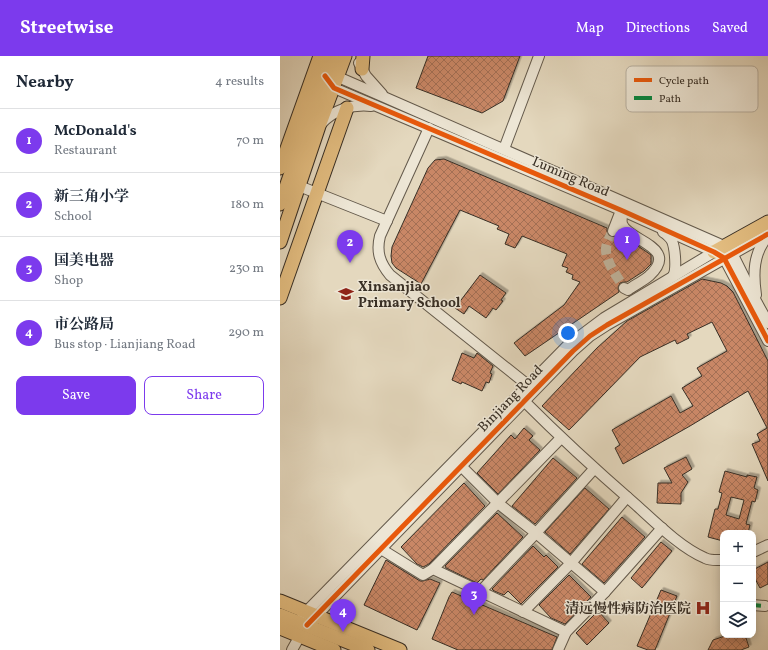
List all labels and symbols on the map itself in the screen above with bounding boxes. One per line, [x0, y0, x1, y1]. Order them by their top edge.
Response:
legend [626, 66, 758, 112]
text: Cycle path [659, 74, 709, 89]
text: Path [659, 92, 682, 107]
street label: Luming Road [529, 153, 612, 202]
pin: 1 [614, 227, 640, 260]
pin: 2 [337, 230, 363, 263]
place label: Xinsanjiao Primary School [358, 278, 461, 313]
school or university icon: Xinsanjiao Primary School [337, 285, 355, 303]
your location [558, 323, 578, 343]
street label: Binjiang Road [474, 361, 548, 437]
pin: 3 [461, 582, 487, 615]
pin: 4 [330, 599, 356, 632]
hospital icon: 清远慢性病防治医院 [694, 599, 712, 617]
place label: 清远慢性病防治医院 [565, 600, 691, 619]

